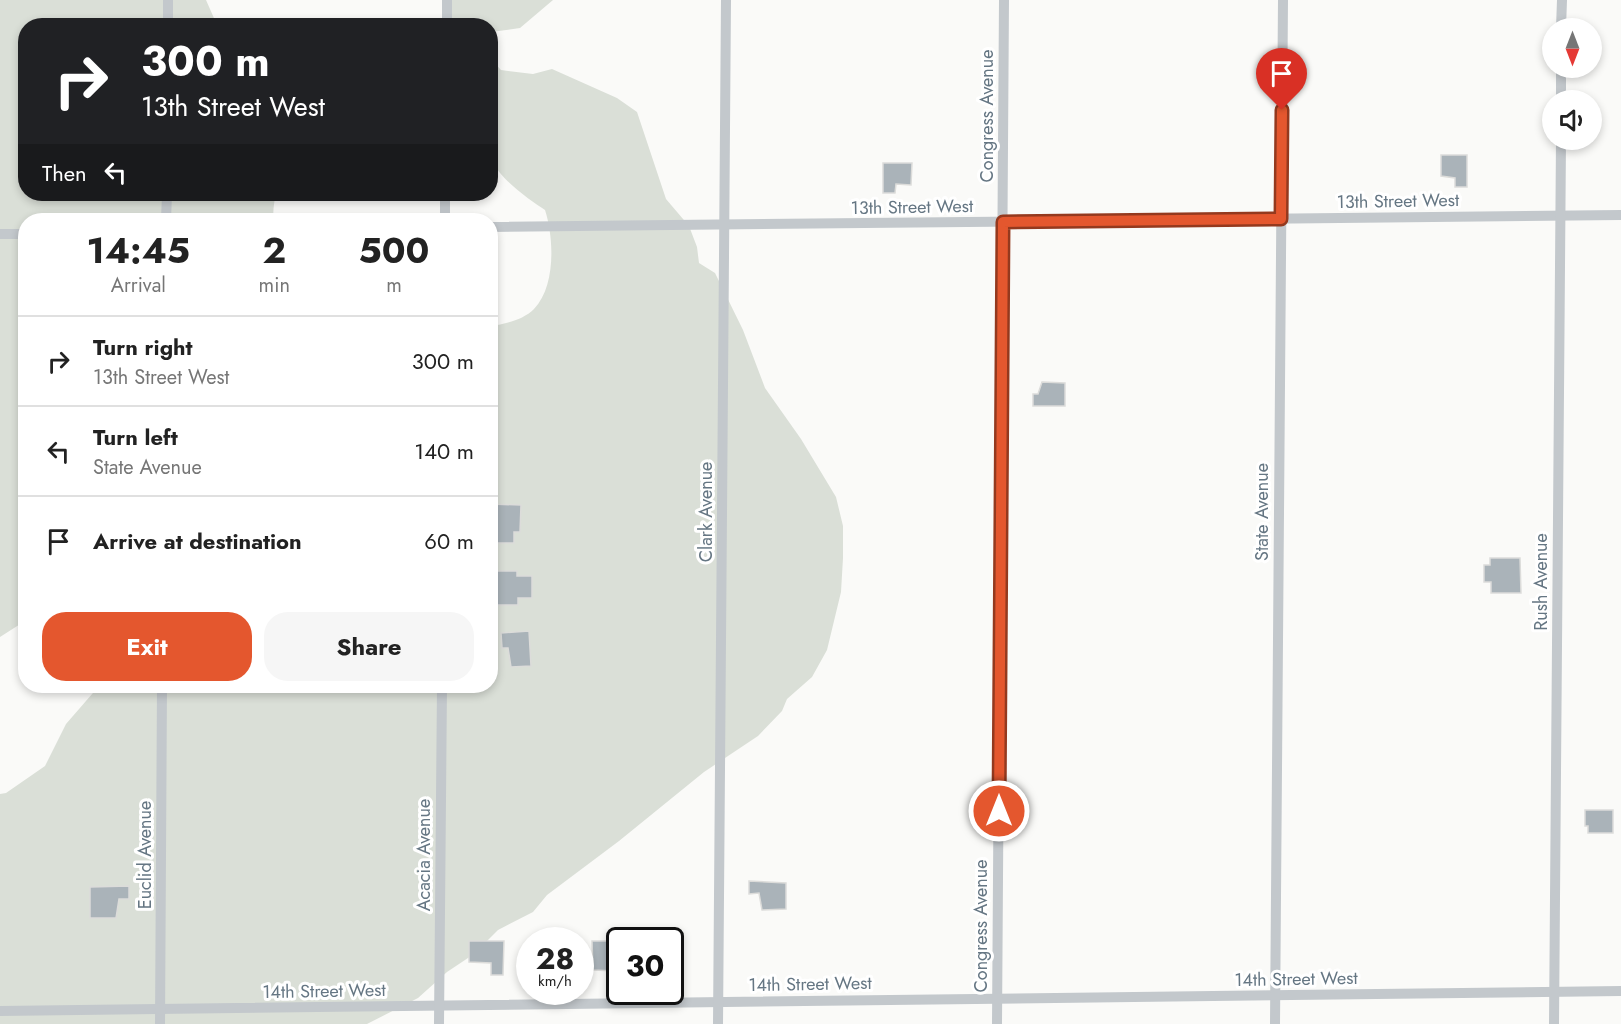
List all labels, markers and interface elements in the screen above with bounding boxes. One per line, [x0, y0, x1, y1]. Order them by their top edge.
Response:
north arrow [1542, 18, 1602, 78]
map controls [1542, 18, 1602, 150]
text: 300 m [141, 31, 270, 92]
icon: right [42, 42, 120, 120]
pin [1256, 48, 1307, 110]
street label: Congress Avenue [974, 49, 1000, 183]
icon: arrive [1265, 57, 1298, 90]
text: 13th Street West [141, 87, 325, 126]
button: sound [1542, 90, 1602, 150]
icon: left [99, 156, 132, 189]
text: Then [42, 157, 87, 189]
street label: 13th Street West [1336, 187, 1460, 215]
street label: 13th Street West [850, 193, 974, 221]
text: 14:45 [87, 224, 190, 276]
text: 2 [262, 224, 286, 276]
text: 500 [359, 224, 429, 276]
text: Arrival [111, 271, 166, 300]
text: min [259, 271, 290, 300]
text: m [386, 271, 402, 300]
text: Turn right [93, 331, 193, 363]
icon: right [42, 345, 75, 378]
text: 300 m [412, 345, 474, 377]
text: 13th Street West [93, 363, 229, 392]
text: Turn left [93, 421, 178, 453]
icon: left [42, 435, 75, 468]
text: 140 m [414, 435, 474, 467]
text: State Avenue [93, 453, 202, 482]
street label: Clark Avenue [693, 462, 719, 562]
street label: State Avenue [1249, 463, 1275, 561]
icon: arrive [42, 525, 75, 558]
text: Arrive at destination [93, 525, 302, 557]
text: 60 m [424, 525, 474, 557]
street label: Rush Avenue [1528, 533, 1554, 631]
button: Exit [42, 612, 252, 681]
button: Share [264, 612, 474, 681]
position arrow [967, 779, 1031, 843]
street label: Acacia Avenue [411, 799, 437, 911]
street label: Euclid Avenue [132, 801, 158, 909]
street label: Congress Avenue [968, 859, 994, 993]
speed limit sign: 30 [606, 927, 684, 1005]
text: 28 [536, 937, 574, 980]
street label: 14th Street West [1234, 965, 1359, 993]
text: km/h [538, 970, 572, 992]
street label: 14th Street West [748, 970, 873, 998]
street label: 14th Street West [262, 977, 387, 1005]

